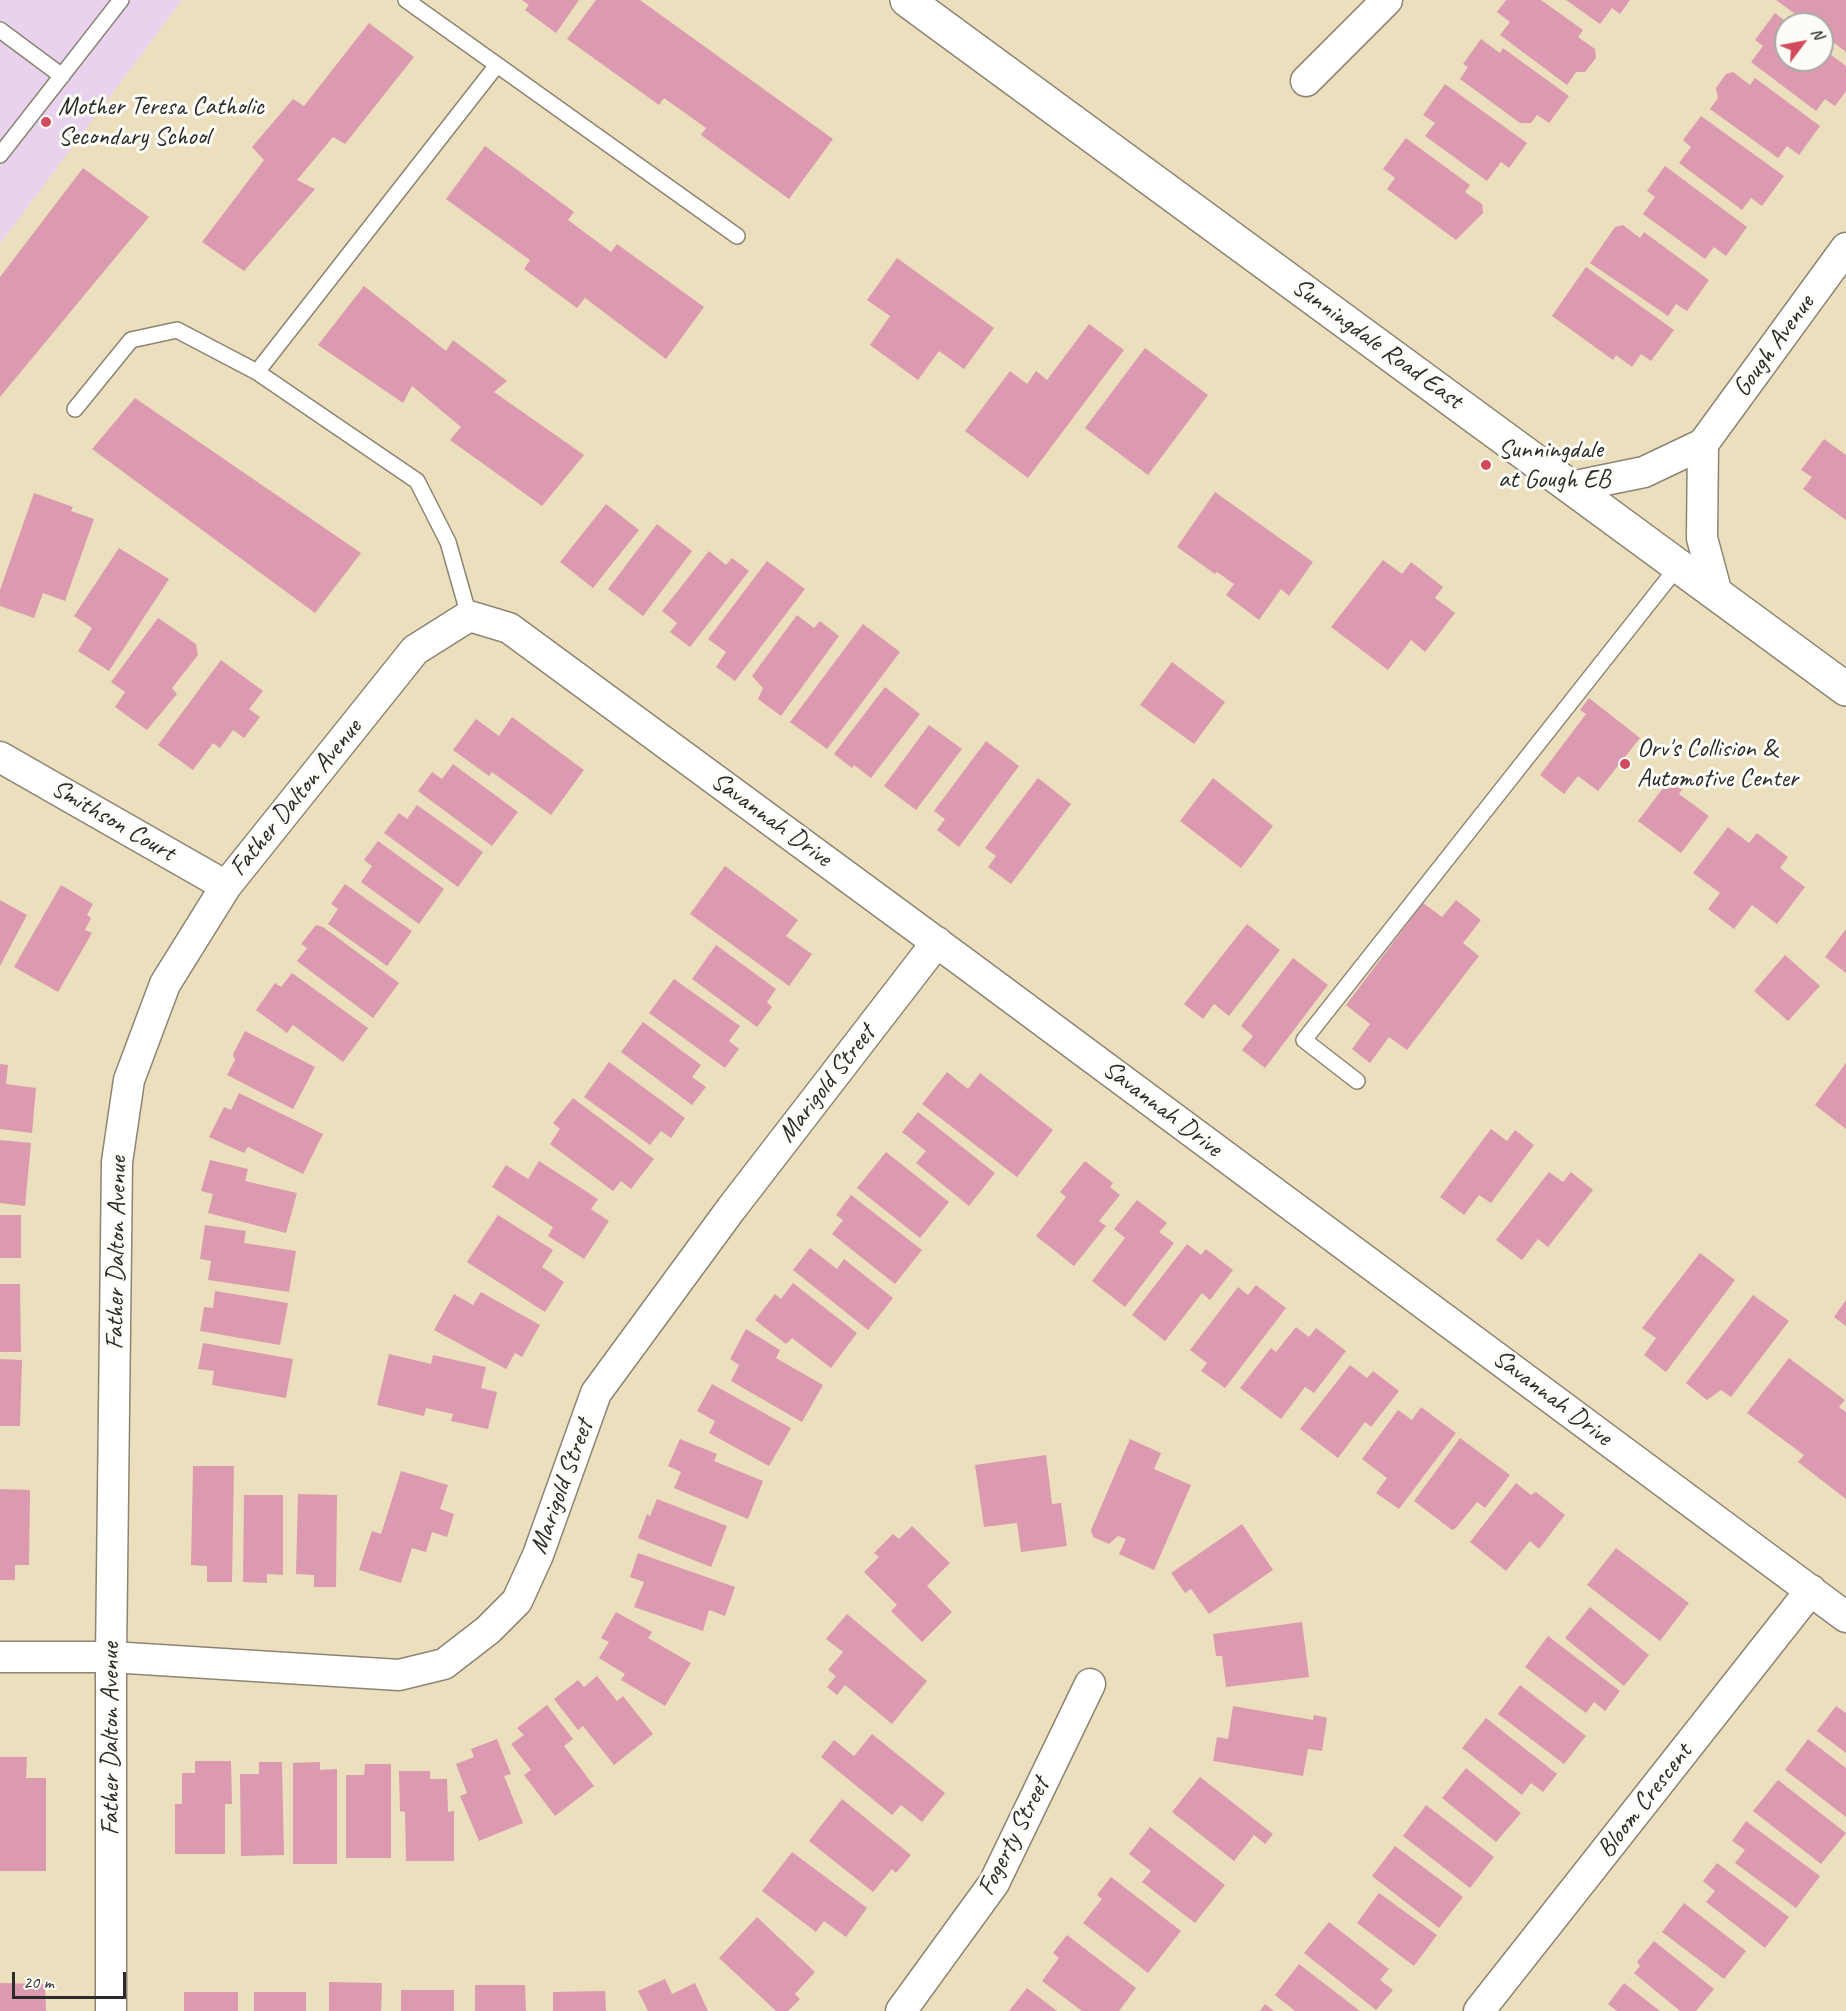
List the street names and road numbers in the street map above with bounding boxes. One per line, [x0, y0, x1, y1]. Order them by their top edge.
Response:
street label: Sunningdale Road East [1286, 272, 1468, 416]
street label: Gough Avenue [1727, 289, 1821, 403]
street label: Father Dalton Avenue [223, 713, 369, 883]
street label: Savannah Drive [705, 766, 837, 874]
street label: Smithson Court [46, 773, 180, 869]
street label: Marigold Street [772, 1019, 882, 1149]
street label: Savannah Drive [1096, 1054, 1228, 1164]
street label: Father Dalton Avenue [100, 1156, 134, 1350]
street label: Savannah Drive [1486, 1343, 1618, 1453]
street label: Marigold Street [523, 1416, 601, 1558]
street label: Father Dalton Avenue [95, 1642, 127, 1836]
street label: Bloom Crescent [1591, 1738, 1699, 1864]
street label: Fogerty Street [971, 1773, 1057, 1901]

